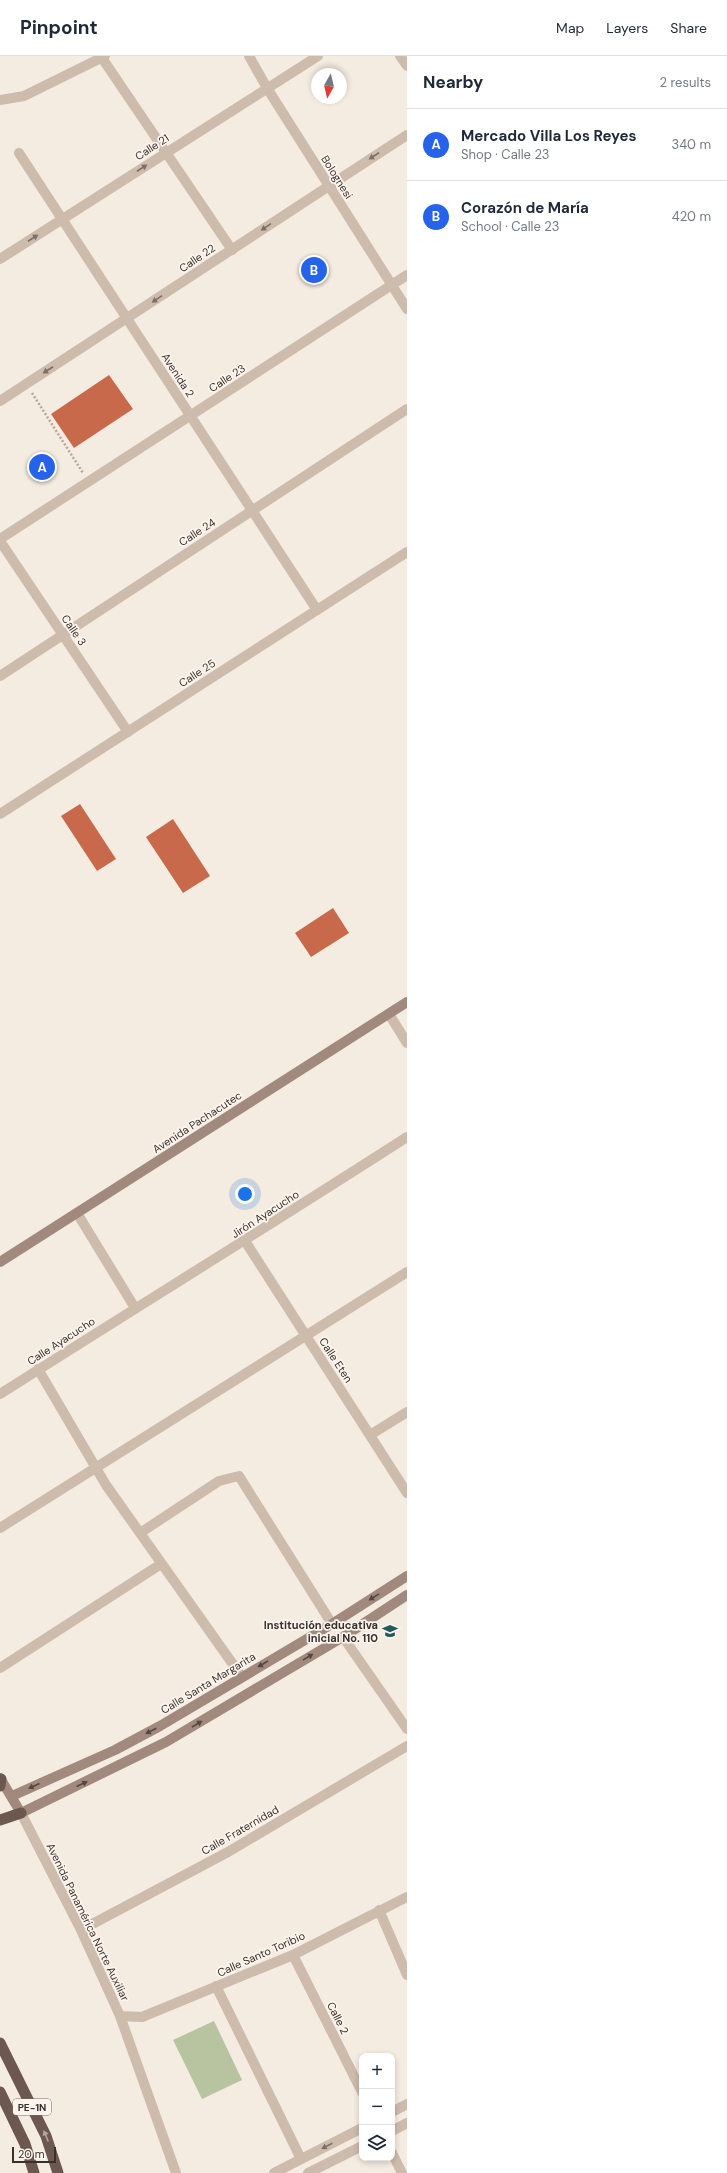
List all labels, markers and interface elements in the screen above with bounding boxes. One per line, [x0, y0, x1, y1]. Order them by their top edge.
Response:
text: Pinpoint [20, 15, 98, 40]
text: Map [556, 19, 584, 37]
text: Layers [606, 19, 648, 37]
text: Share [670, 19, 707, 37]
north arrow [311, 68, 347, 104]
text: Nearby [423, 71, 483, 93]
text: 2 results [660, 74, 711, 91]
text: Mercado Villa Los Reyes [461, 126, 637, 146]
street label: Calle 21 [132, 131, 172, 163]
text: A [431, 136, 441, 153]
text: 340 m [671, 136, 711, 153]
text: Shop · Calle 23 [461, 146, 550, 163]
one-way arrow [369, 152, 379, 160]
street label: Bolognesi [318, 153, 356, 201]
one-way arrow [137, 164, 148, 172]
text: Corazón de María [461, 198, 589, 218]
text: B [432, 208, 440, 225]
text: 420 m [672, 208, 711, 225]
text: School · Calle 23 [461, 218, 559, 235]
one-way arrow [260, 223, 271, 231]
one-way arrow [27, 234, 39, 241]
street label: Calle 22 [176, 241, 218, 275]
pin: B [301, 255, 327, 285]
one-way arrow [152, 295, 162, 303]
street label: Avenida 2 [159, 350, 197, 400]
street label: Calle 23 [206, 361, 248, 395]
one-way arrow [43, 366, 53, 374]
pin: A [29, 452, 55, 482]
street label: Calle 24 [176, 515, 218, 549]
street label: Calle 3 [59, 612, 89, 648]
street label: Calle 25 [176, 656, 218, 690]
street label: Avenida Pachacutec [150, 1088, 244, 1156]
your location [235, 1184, 255, 1204]
street label: Jirón Ayacucho [229, 1187, 301, 1241]
street label: Calle Ayacucho [24, 1314, 98, 1368]
street label: Calle Eten [316, 1335, 356, 1385]
one-way arrow [369, 1593, 379, 1601]
place label: Institución educativa inicial No. 110 [264, 1618, 378, 1645]
school or university icon: Institución educativa inicial No. 110 [381, 1622, 399, 1640]
street label: Calle Santa Margarita [158, 1649, 258, 1717]
one-way arrow [302, 1654, 314, 1661]
one-way arrow [257, 1661, 269, 1668]
one-way arrow [192, 1720, 202, 1728]
one-way arrow [145, 1727, 157, 1734]
one-way arrow [76, 1781, 87, 1787]
one-way arrow [28, 1783, 39, 1789]
street label: Calle Fraternidad [199, 1802, 281, 1858]
street label: Avenida Panamérica Norte Auxiliar [44, 1841, 132, 2003]
street label: Calle Santo Toribio [215, 1928, 307, 1980]
street label: Calle 2 [324, 2000, 352, 2036]
map controls [359, 2053, 395, 2161]
button: + [359, 2053, 395, 2089]
button: − [359, 2089, 395, 2125]
road number: PE-1N [13, 2099, 51, 2115]
button: layers [359, 2125, 395, 2161]
one-way arrow [42, 2130, 48, 2142]
one-way arrow [322, 2142, 333, 2149]
scale bar [12, 2145, 56, 2164]
text: 20 m [18, 2147, 44, 2161]

